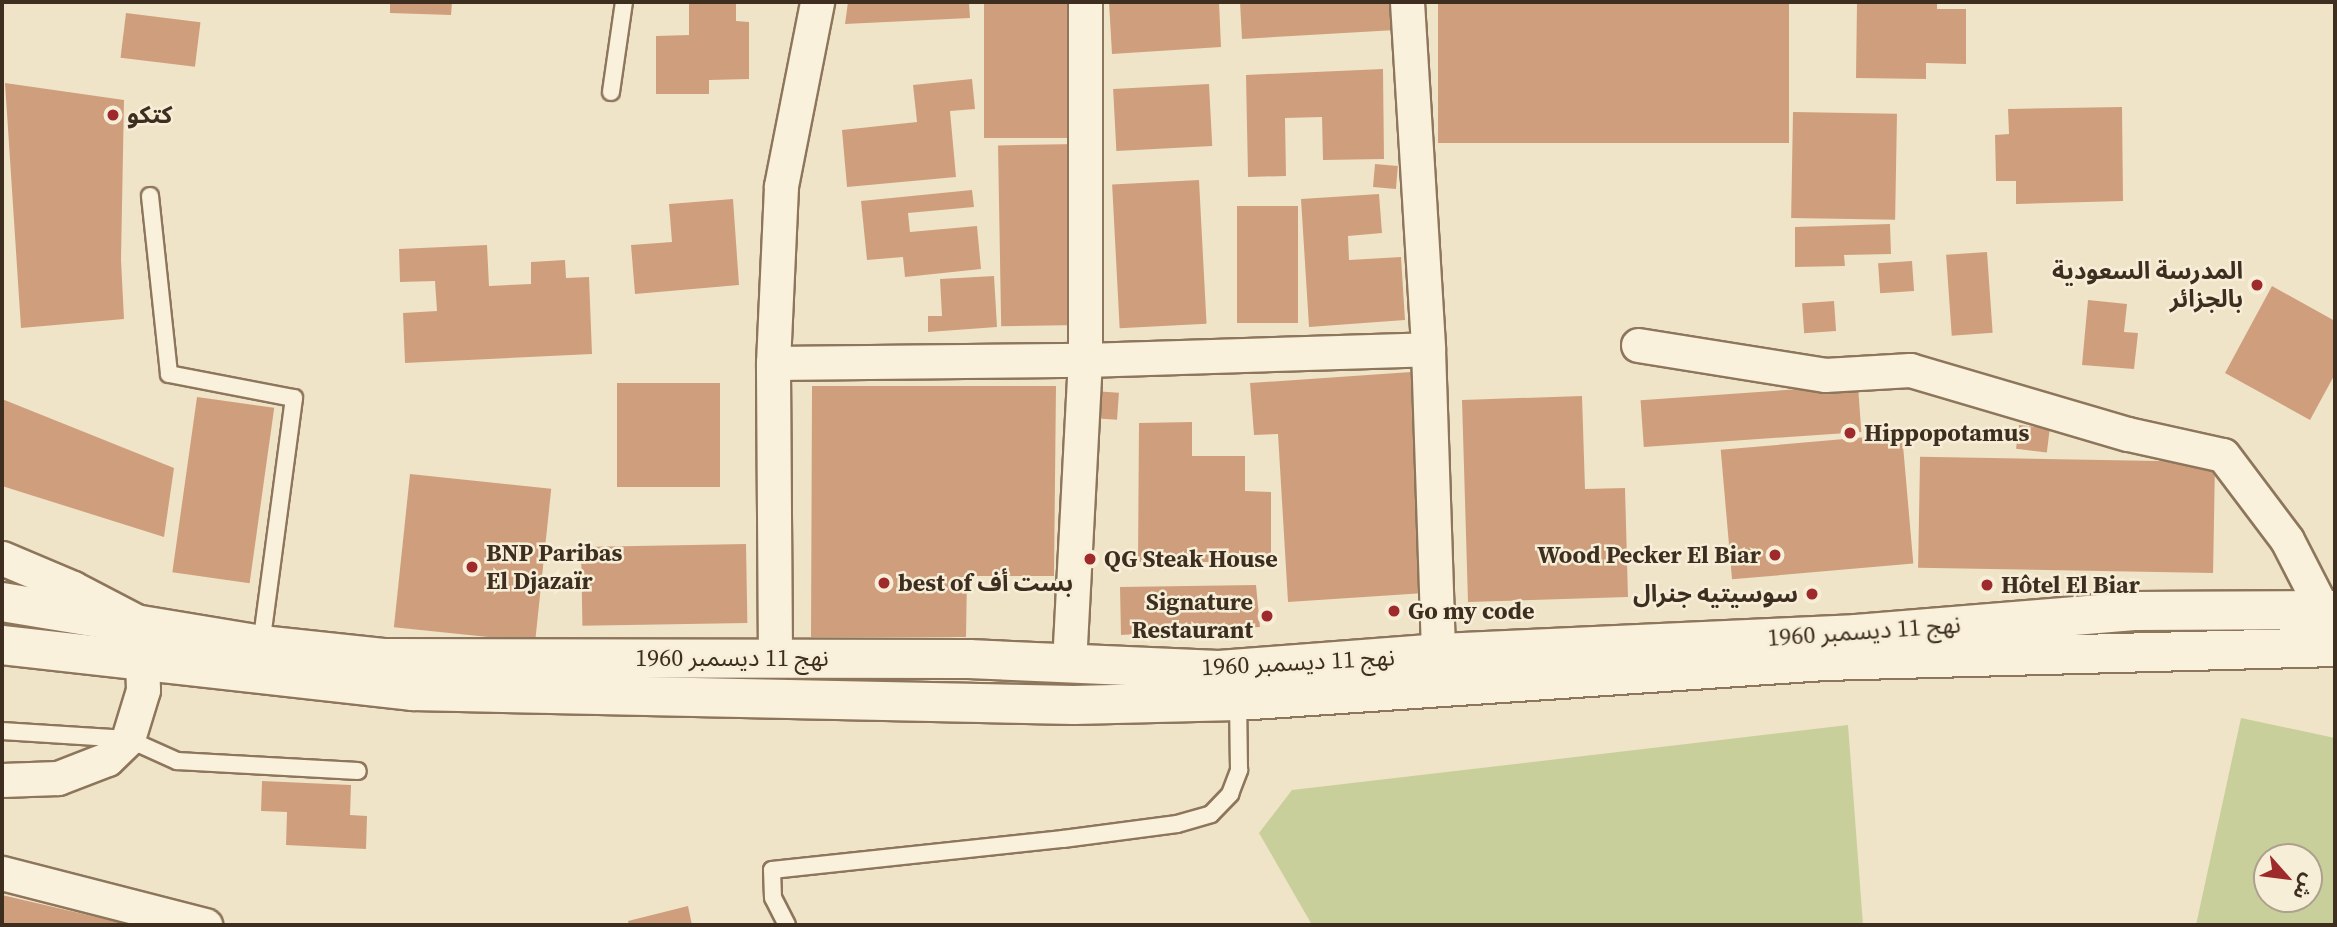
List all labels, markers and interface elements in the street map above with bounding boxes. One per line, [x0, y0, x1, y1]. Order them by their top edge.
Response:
place label: كتكو [127, 101, 172, 129]
marker: كتكو [105, 107, 121, 123]
place label: المدرسة السعودية بالجزائر [2052, 257, 2243, 313]
marker: المدرسة السعودية بالجزائر [2249, 277, 2265, 293]
place label: Hippopotamus [1864, 419, 2029, 447]
marker: Hippopotamus [1842, 425, 1858, 441]
place label: BNP Paribas El Djazaïr [486, 539, 622, 595]
place label: Wood Pecker El Biar [1537, 541, 1761, 569]
place label: QG Steak House [1104, 545, 1278, 573]
marker: Wood Pecker El Biar [1767, 547, 1783, 563]
marker: QG Steak House [1082, 551, 1098, 567]
marker: BNP Paribas El Djazaïr [464, 559, 480, 575]
place label: best of بست أف [898, 569, 1073, 597]
place label: Hôtel El Biar [2001, 571, 2140, 599]
marker: best of بست أف [876, 575, 892, 591]
marker: Hôtel El Biar [1979, 577, 1995, 593]
place label: سوسيتيه جنرال [1633, 580, 1798, 608]
marker: سوسيتيه جنرال [1804, 586, 1820, 602]
place label: Signature Restaurant [1131, 588, 1253, 644]
place label: Go my code [1408, 597, 1535, 625]
marker: Go my code [1386, 603, 1402, 619]
marker: Signature Restaurant [1259, 608, 1275, 624]
street label: نهج 11 ديسمبر 1960 [1766, 610, 1962, 652]
street label: نهج 11 ديسمبر 1960 [1201, 643, 1395, 681]
street label: نهج 11 ديسمبر 1960 [635, 644, 829, 672]
north arrow [2253, 843, 2323, 913]
text: ش [2287, 869, 2322, 905]

